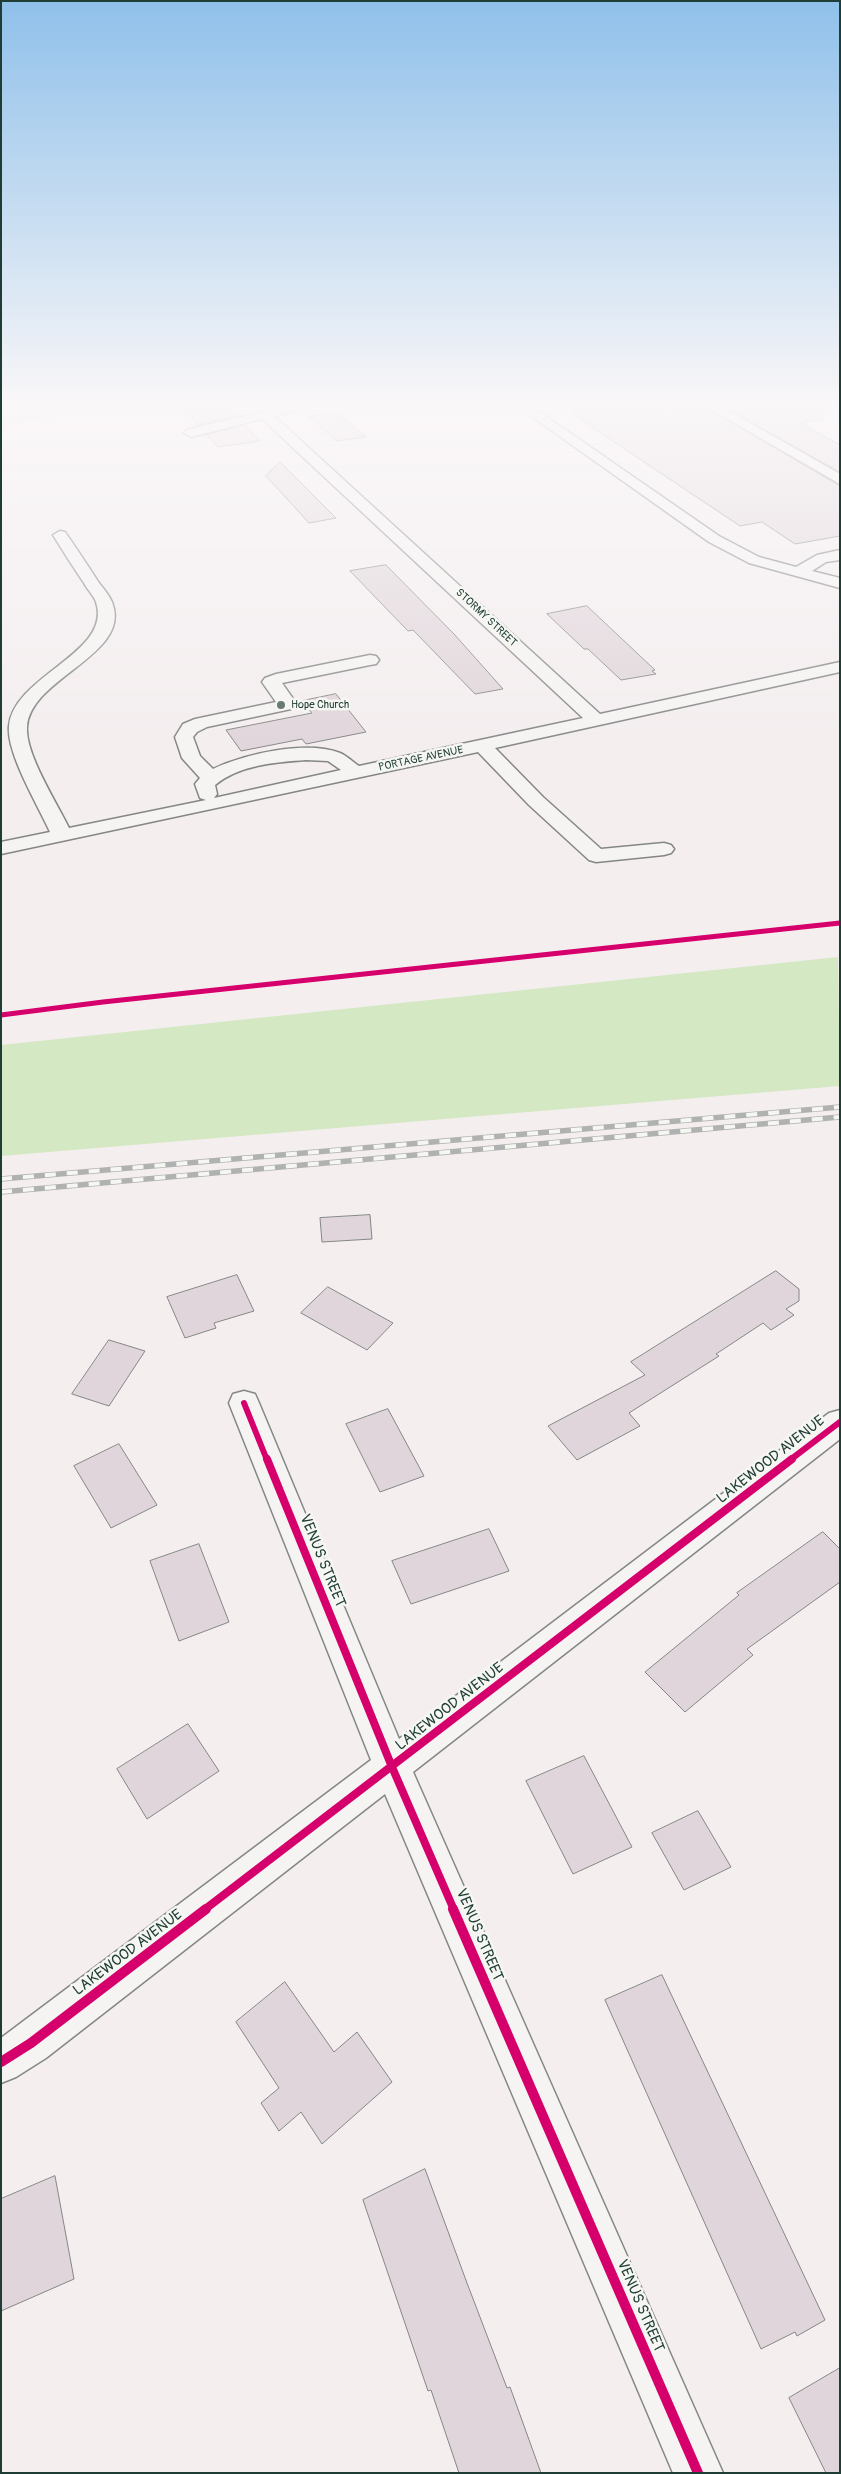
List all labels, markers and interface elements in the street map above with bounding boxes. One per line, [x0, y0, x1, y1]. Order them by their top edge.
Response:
street label: STORMY STREET [453, 586, 519, 650]
place label: Hope Church [291, 698, 349, 712]
marker: Hope Church [275, 699, 287, 711]
street label: PORTAGE AVENUE [377, 744, 465, 774]
street label: LAKEWOOD AVENUE [713, 1412, 829, 1508]
street label: VENUS STREET [295, 1512, 349, 1610]
street label: LAKEWOOD AVENUE [392, 1659, 508, 1755]
street label: VENUS STREET [451, 1886, 507, 1984]
street label: LAKEWOOD AVENUE [70, 1906, 186, 2000]
street label: VENUS STREET [612, 2257, 668, 2355]

